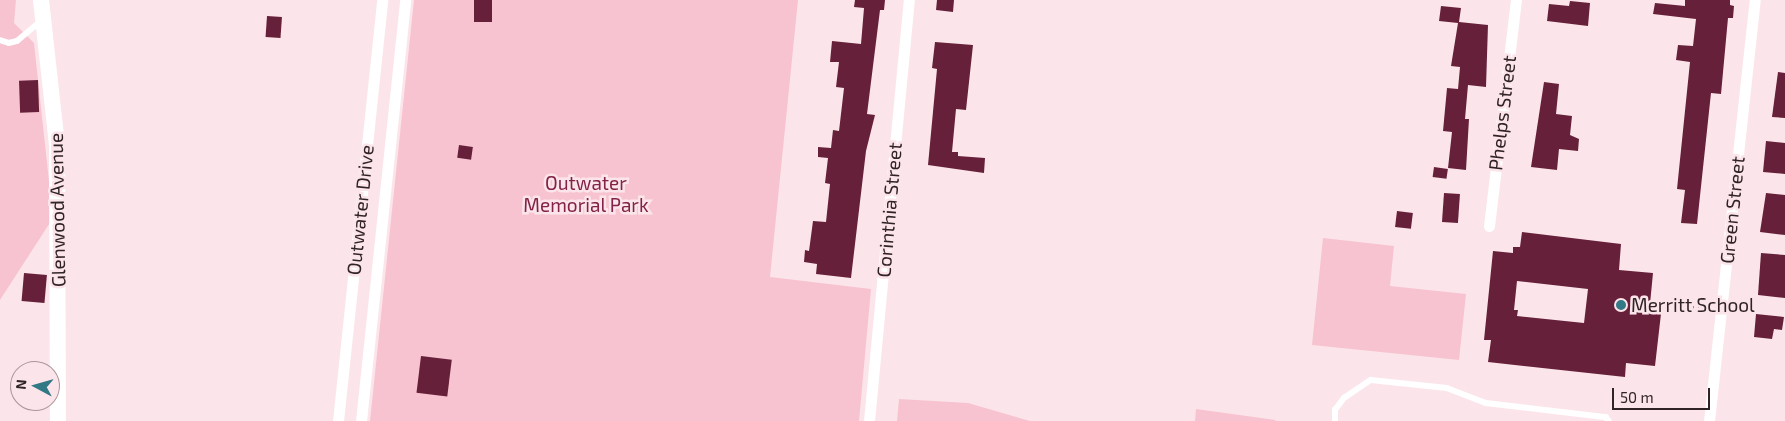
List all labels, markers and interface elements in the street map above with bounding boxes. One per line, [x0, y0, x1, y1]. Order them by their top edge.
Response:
street label: Phelps Street [1484, 54, 1520, 172]
street label: Glenwood Avenue [44, 132, 70, 288]
street label: Corinthia Street [872, 142, 906, 278]
street label: Outwater Drive [342, 144, 378, 276]
street label: Green Street [1715, 155, 1749, 265]
park label: Outwater Memorial Park [523, 172, 649, 216]
place label: Merritt School [1631, 294, 1755, 316]
marker: Merritt School [1615, 299, 1627, 311]
north arrow [10, 361, 60, 411]
scale bar [1615, 378, 1712, 410]
text: N [12, 379, 30, 390]
text: 50 m [1620, 388, 1654, 406]

